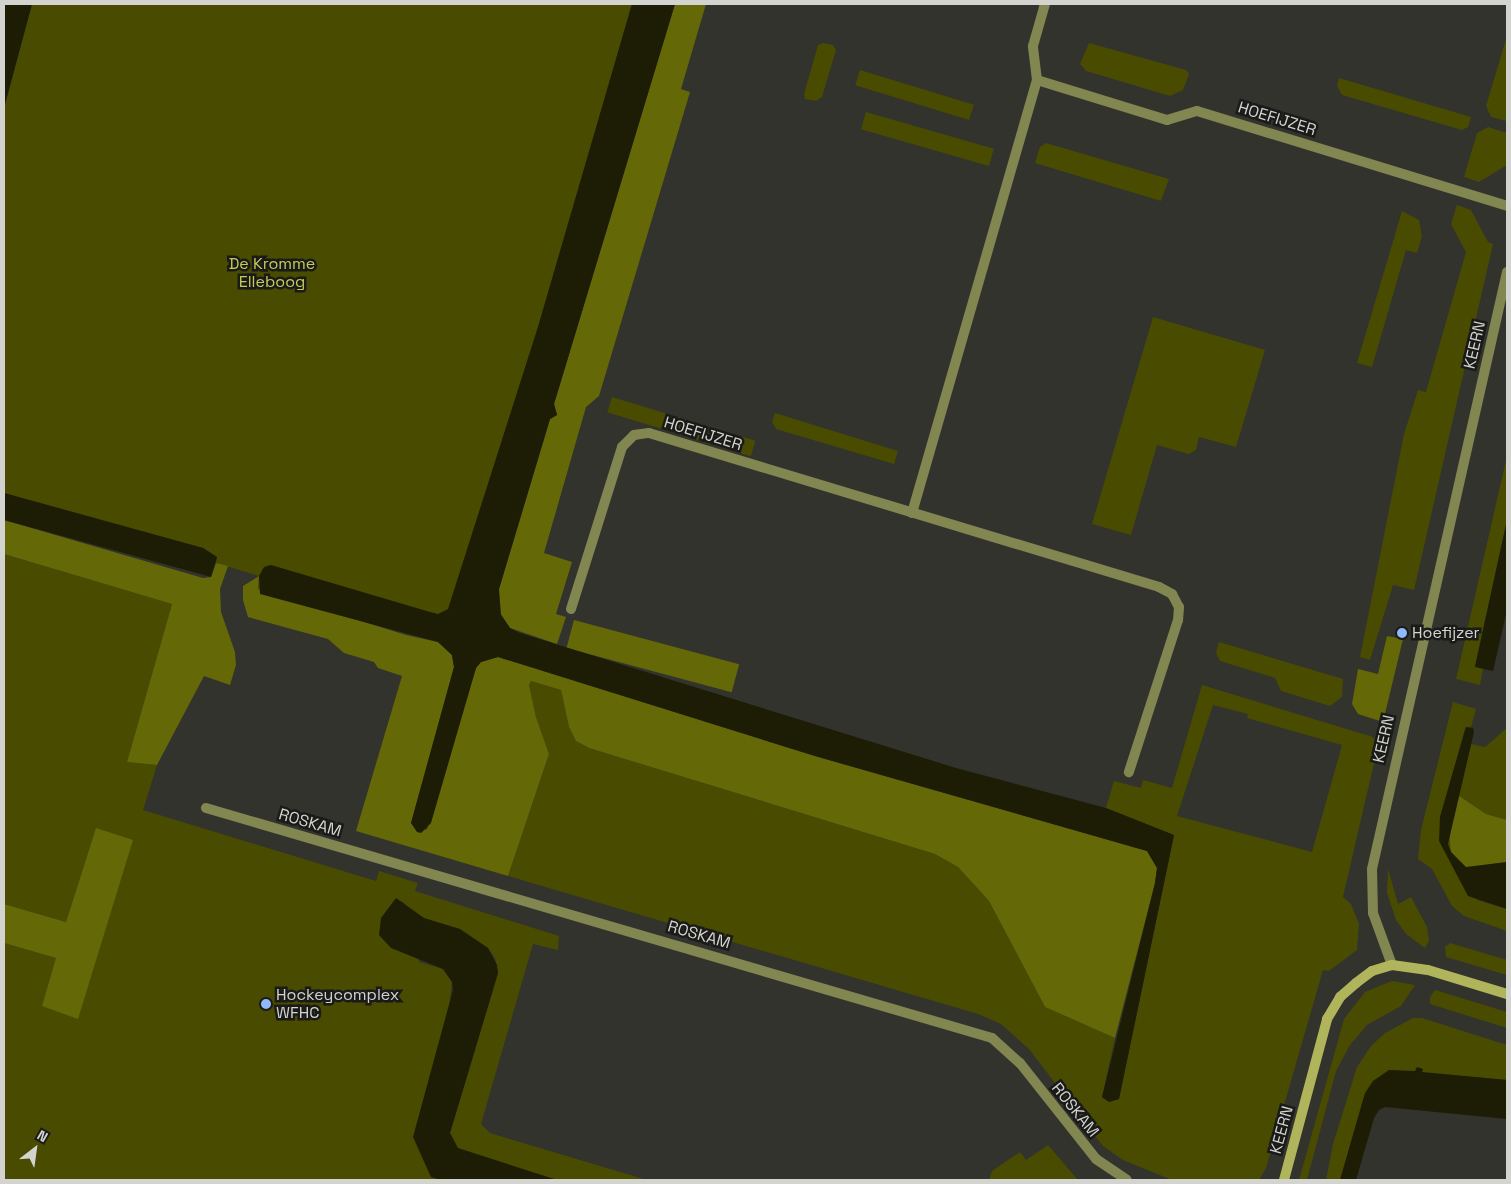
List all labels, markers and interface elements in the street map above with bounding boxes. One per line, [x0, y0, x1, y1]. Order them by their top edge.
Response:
street label: HOEFIJZER [1236, 98, 1318, 140]
park label: De Kromme Elleboog [229, 254, 315, 292]
street label: KEERN [1460, 319, 1490, 371]
street label: HOEFIJZER [662, 413, 744, 455]
place label: Hoefijzer [1412, 623, 1480, 643]
marker: Hoefijzer [1396, 627, 1408, 639]
street label: KEERN [1369, 713, 1399, 765]
street label: ROSKAM [276, 805, 344, 841]
street label: ROSKAM [665, 917, 733, 953]
place label: Hockeycomplex WFHC [276, 985, 399, 1023]
marker: Hockeycomplex WFHC [260, 998, 272, 1010]
street label: ROSKAM [1047, 1079, 1103, 1141]
street label: KEERN [1266, 1104, 1298, 1156]
north arrow [10, 1124, 60, 1174]
text: N [34, 1126, 51, 1146]

